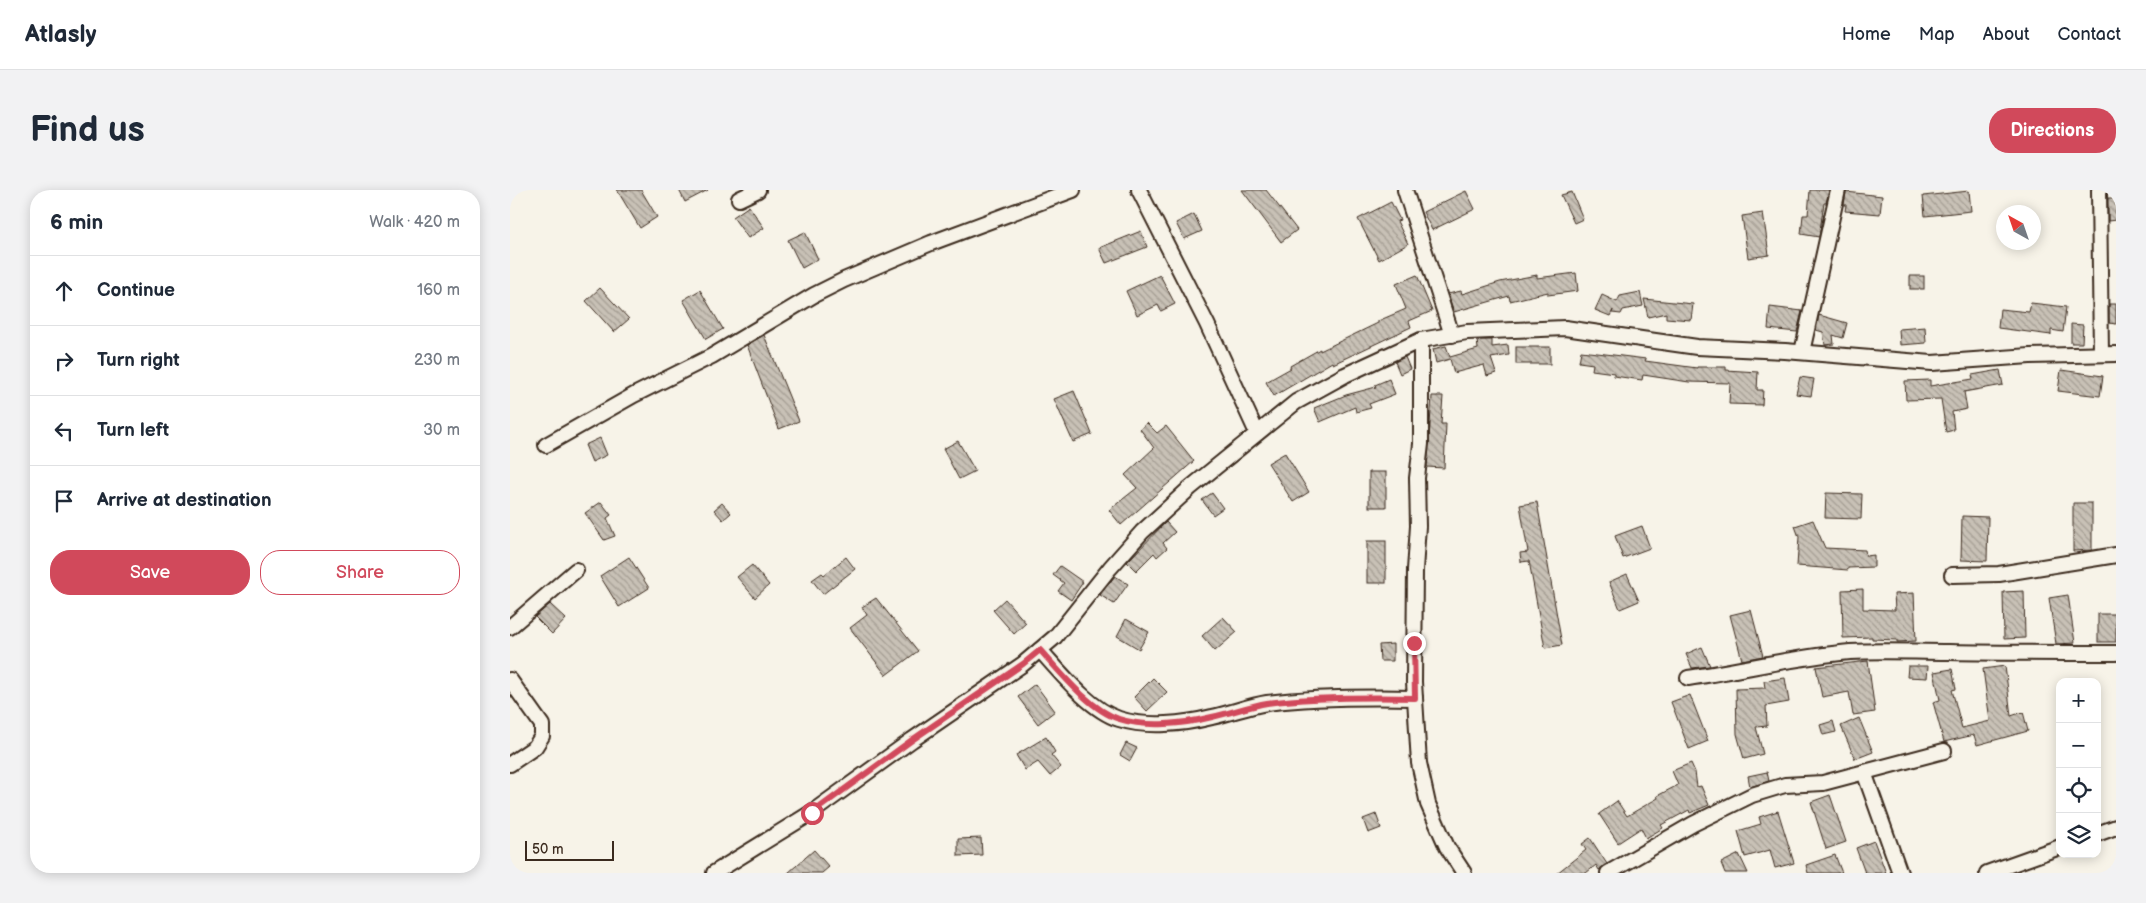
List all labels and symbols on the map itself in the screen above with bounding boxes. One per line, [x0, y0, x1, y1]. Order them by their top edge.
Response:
north arrow [1996, 205, 2041, 250]
route end [1403, 632, 1426, 655]
route start [801, 802, 824, 825]
scale bar [525, 838, 614, 861]

